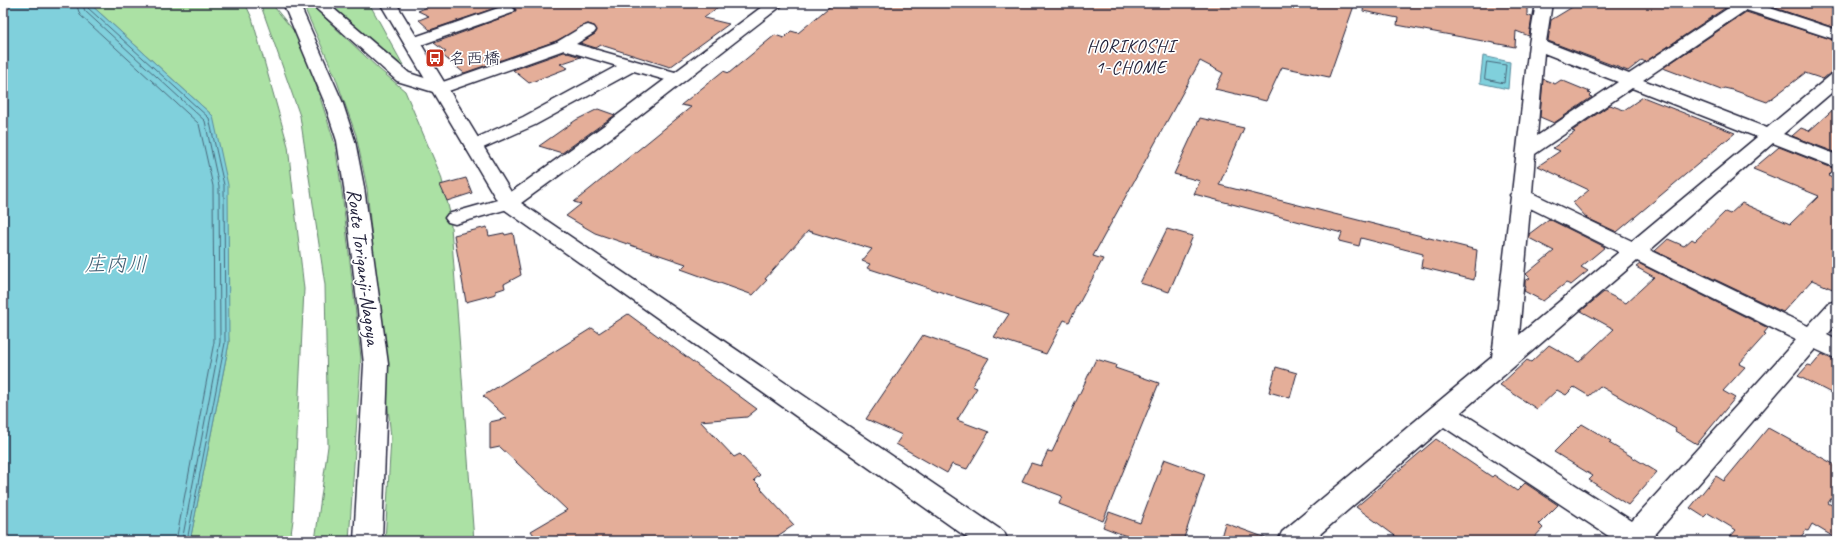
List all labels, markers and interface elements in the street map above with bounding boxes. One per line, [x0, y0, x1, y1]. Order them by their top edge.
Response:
district label: HORIKOSHI 1-CHOME [1087, 35, 1178, 78]
bus stop icon: 名西橋 [424, 47, 446, 69]
place label: 名西橋 [449, 48, 500, 69]
street label: Route Toriganji-Nagoya [342, 187, 386, 348]
water label: 庄内川 [85, 251, 148, 277]

